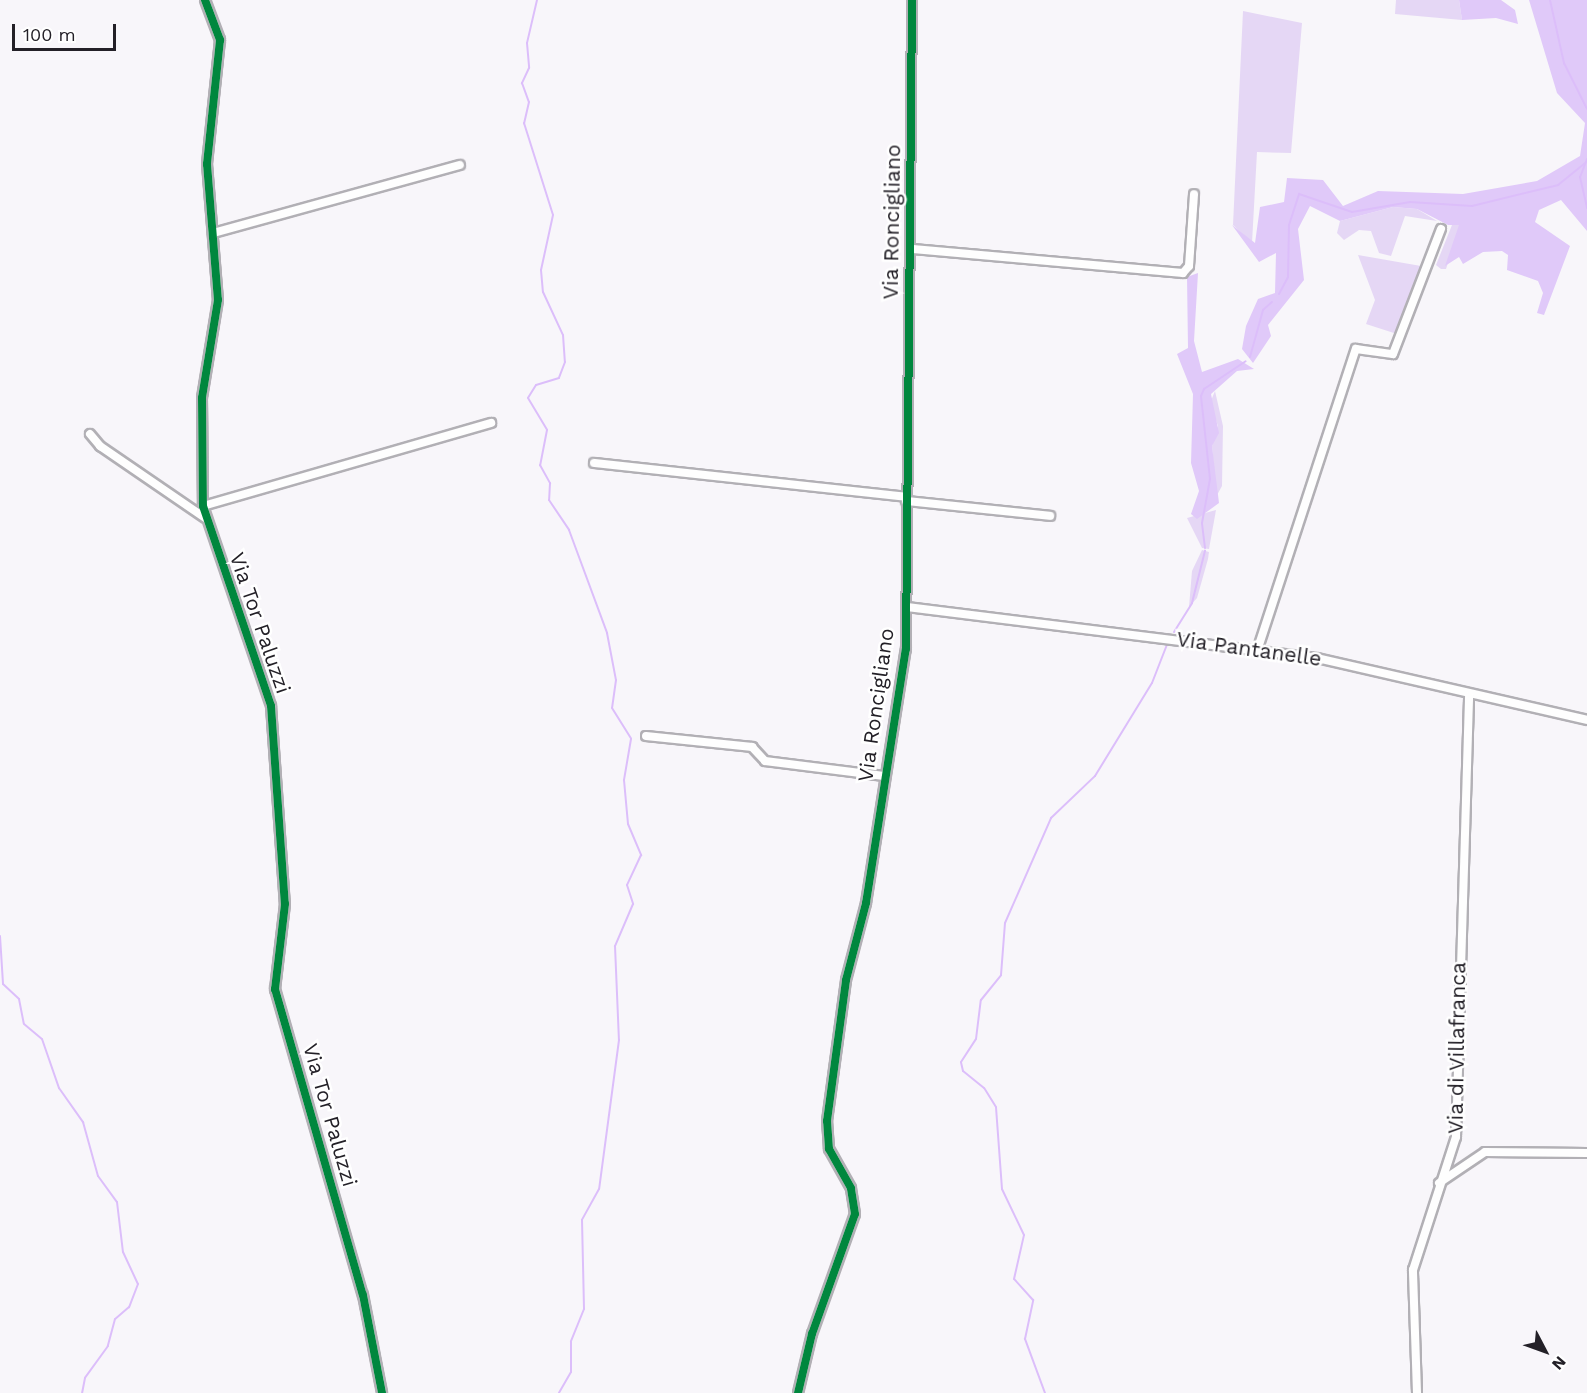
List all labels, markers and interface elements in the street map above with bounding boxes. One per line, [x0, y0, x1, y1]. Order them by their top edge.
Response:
scale bar [15, 12, 118, 50]
text: 100 m [23, 24, 76, 45]
street label: Via Roncigliano [878, 144, 906, 300]
street label: Via Tor Paluzzi [224, 548, 296, 698]
street label: Via Roncigliano [853, 626, 899, 784]
street label: Via Pantanelle [1175, 626, 1323, 672]
street label: Via di Villafranca [1443, 961, 1471, 1135]
street label: Via Tor Paluzzi [297, 1040, 363, 1190]
north arrow [1515, 1321, 1575, 1381]
text: N [1548, 1352, 1570, 1374]

